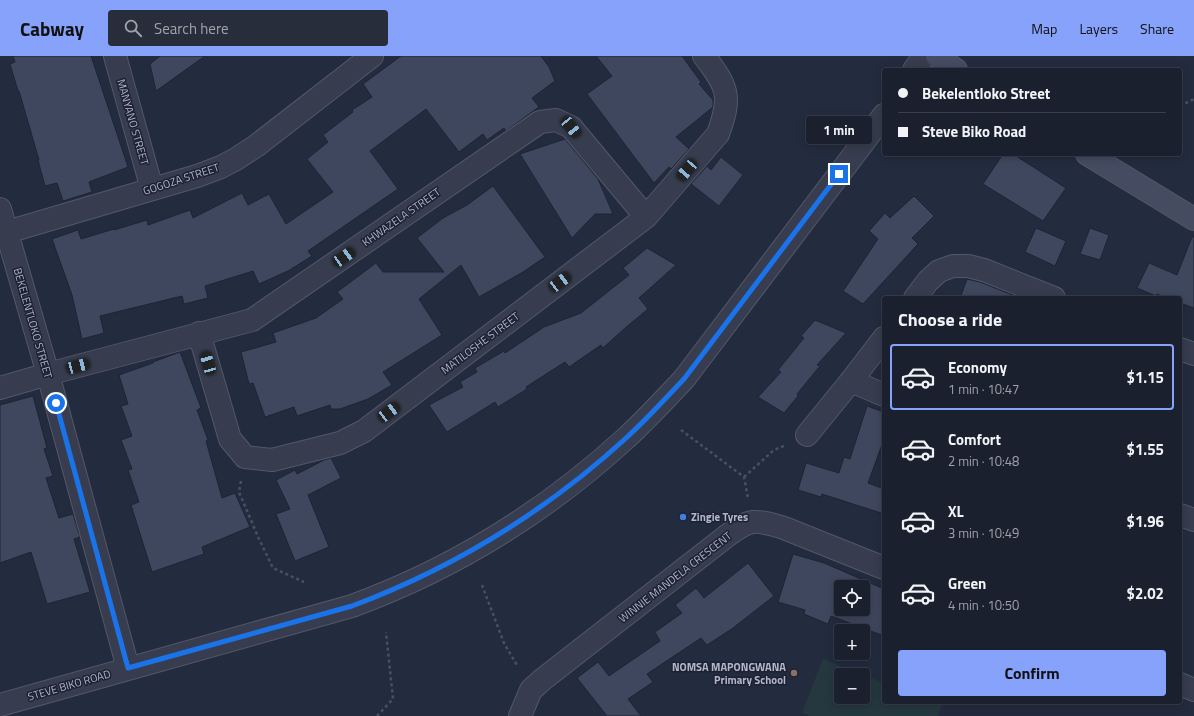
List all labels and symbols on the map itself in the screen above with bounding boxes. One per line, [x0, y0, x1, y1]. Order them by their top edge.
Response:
street label: MANYANO STREET [113, 77, 153, 167]
car [559, 114, 583, 140]
callout: 1 min [806, 116, 872, 144]
car [675, 157, 699, 183]
street label: GOGOZA STREET [141, 159, 221, 199]
route end [830, 165, 848, 183]
street label: KHWAZELA STREET [359, 184, 444, 250]
car [331, 245, 357, 269]
street label: BEKELENTLOKO STREET [10, 266, 57, 380]
car [547, 270, 573, 294]
street label: MATILOSHE STREET [437, 308, 523, 378]
car [199, 350, 217, 376]
car [65, 357, 91, 375]
route start [47, 394, 65, 412]
car [376, 400, 402, 424]
place label: Zingie Tyres [691, 509, 748, 525]
marker: Zingie Tyres [678, 512, 688, 522]
street label: WINNIE MANDELA CRESCENT [615, 528, 735, 626]
place label: NOMSA MAPONGWANA Primary School [672, 659, 786, 688]
street label: STEVE BIKO ROAD [26, 666, 112, 704]
marker: NOMSA MAPONGWANA Primary School [789, 668, 799, 678]

